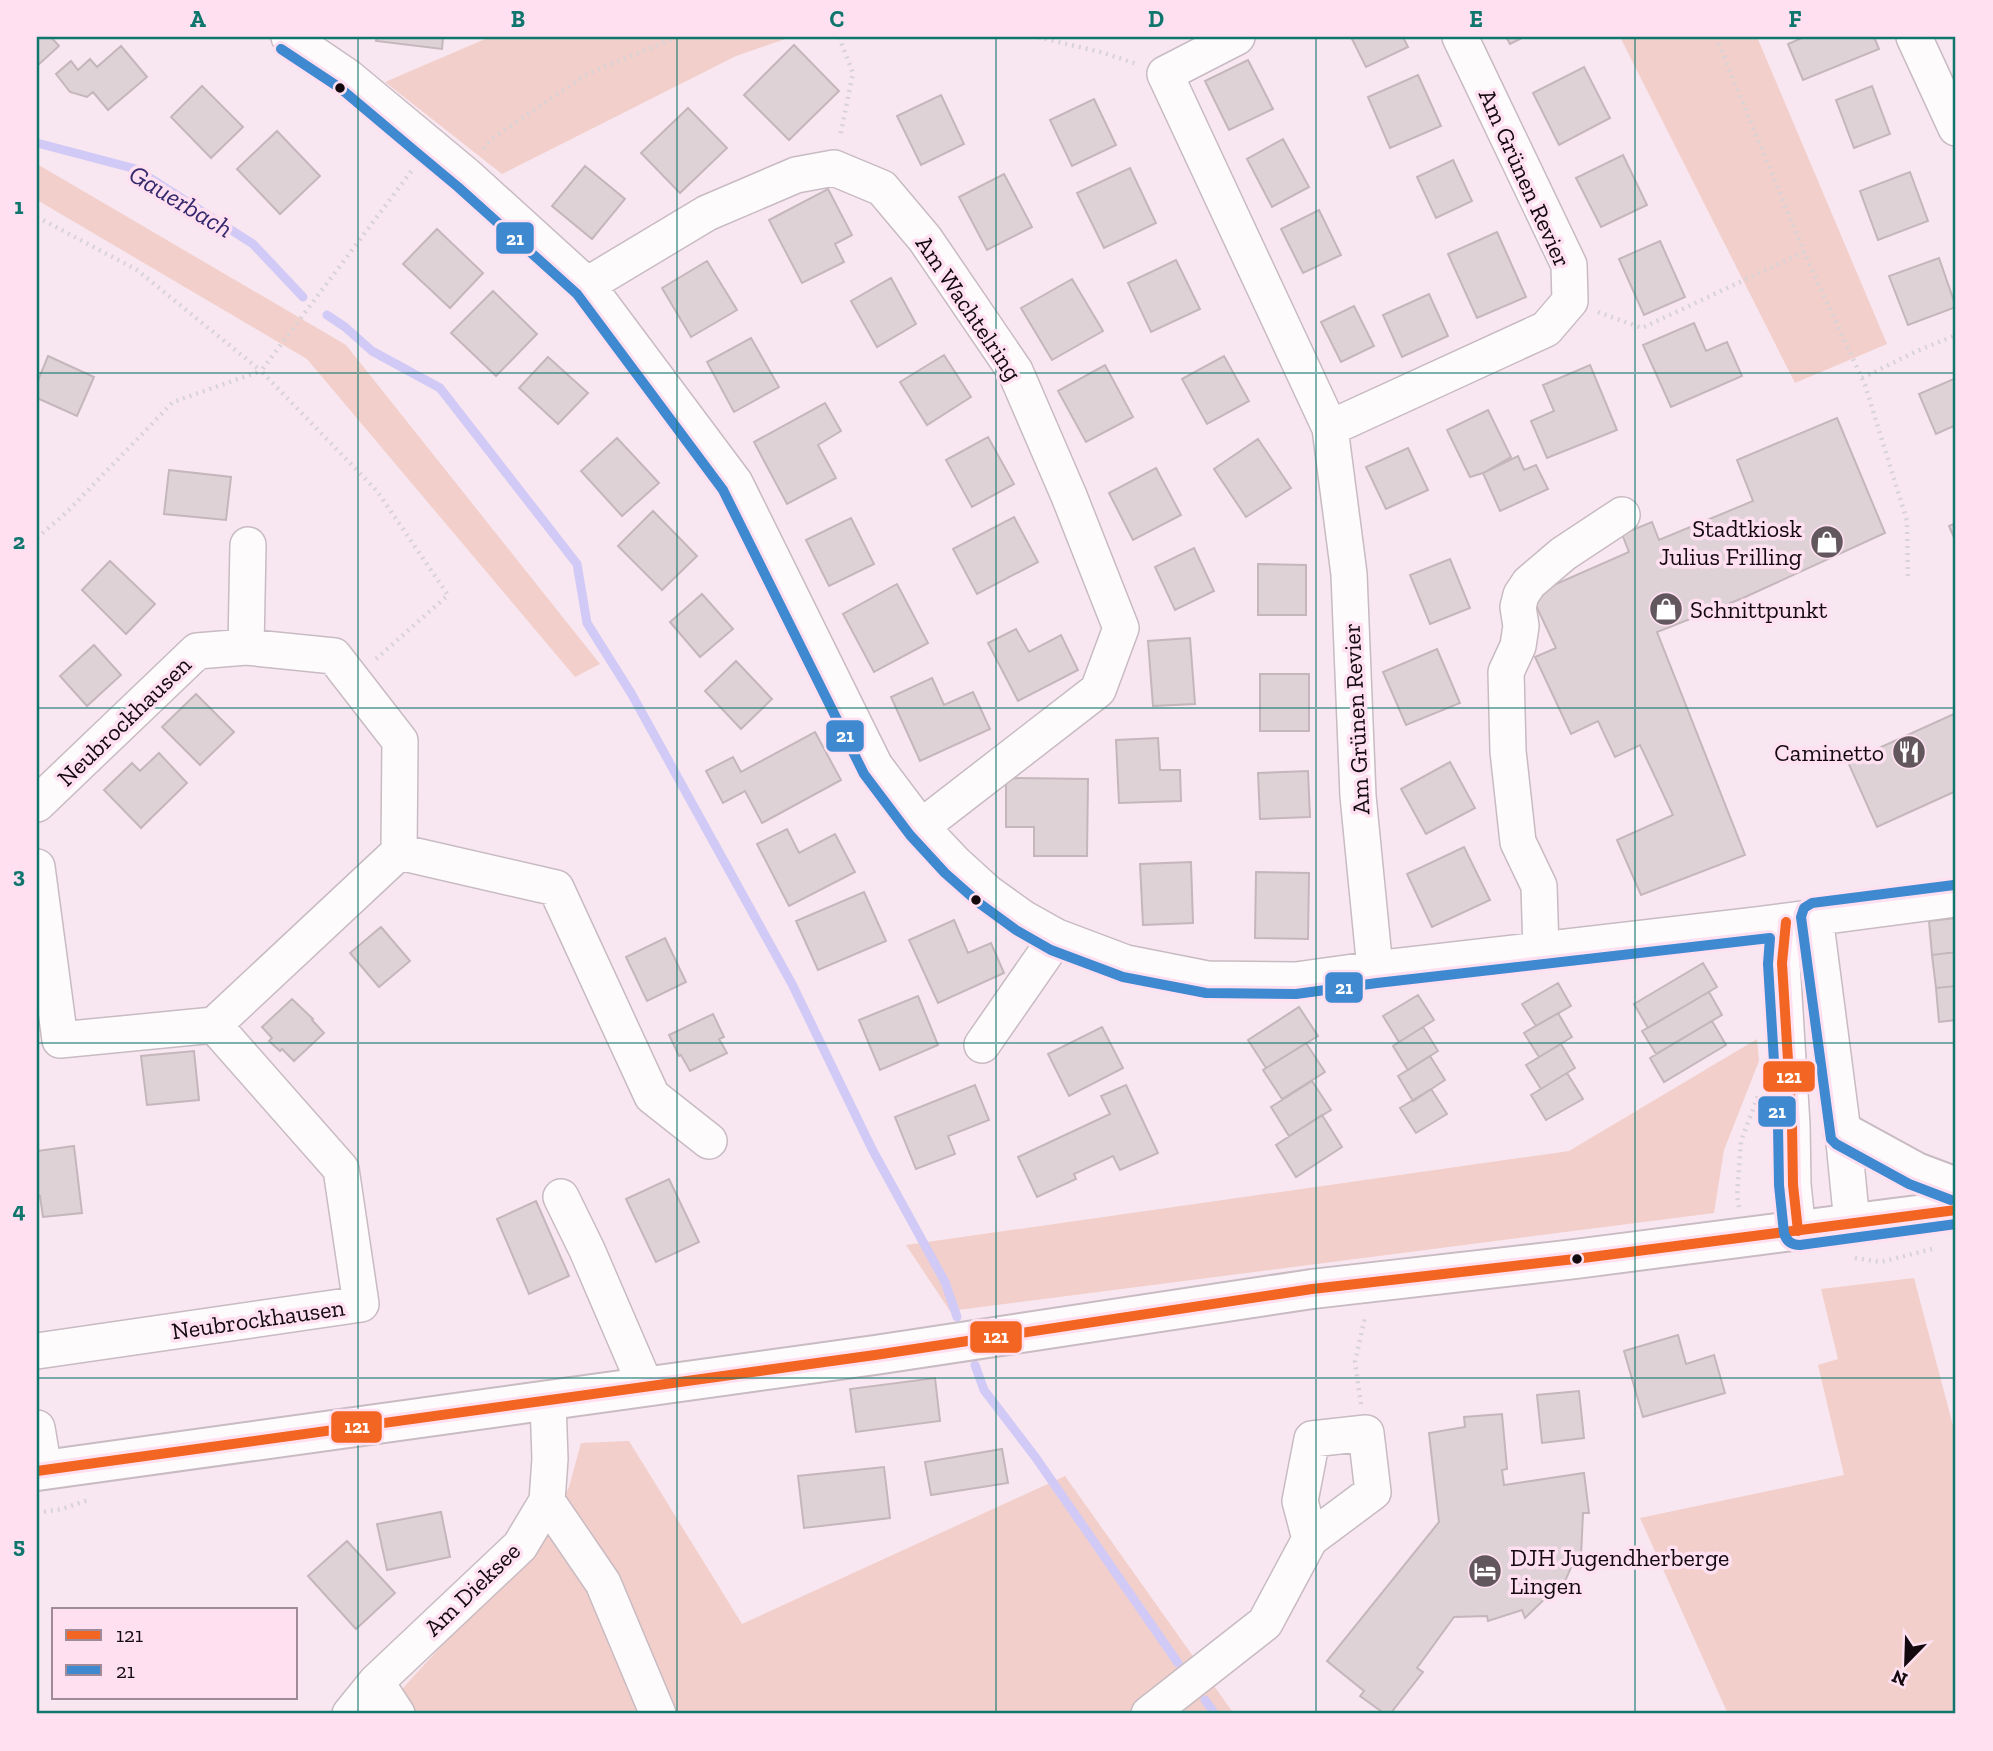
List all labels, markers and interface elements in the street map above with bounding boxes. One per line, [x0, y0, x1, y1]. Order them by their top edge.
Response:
text: A [190, 5, 206, 33]
text: B [511, 5, 525, 33]
text: C [830, 5, 844, 33]
text: D [1148, 5, 1164, 33]
text: E [1469, 5, 1483, 33]
text: F [1788, 5, 1802, 33]
unlabelled marker [333, 81, 347, 95]
street label: Am Grünen Revier [1473, 85, 1577, 271]
water label: Gauerbach [123, 158, 239, 244]
text: 1 [14, 192, 24, 220]
line badge: 21 [495, 221, 535, 255]
text: 21 [506, 227, 524, 250]
street label: Am Wachtelring [910, 230, 1028, 386]
place label: Stadtkiosk Julius Frilling [1659, 514, 1803, 571]
shop icon: Stadtkiosk Julius Frilling [1808, 523, 1846, 561]
text: 2 [13, 527, 25, 555]
shop icon: Schnittpunkt [1647, 590, 1685, 628]
place label: Schnittpunkt [1690, 595, 1827, 624]
street label: Am Grünen Revier [1337, 622, 1375, 816]
street label: Neubrockhausen [51, 650, 197, 792]
line badge: 21 [825, 719, 865, 753]
text: 21 [836, 724, 854, 747]
restaurant icon: Caminetto [1890, 733, 1928, 771]
place label: Caminetto [1774, 738, 1884, 767]
text: 3 [13, 861, 25, 889]
unlabelled marker [969, 893, 983, 907]
line badge: 21 [1324, 971, 1364, 1004]
text: 21 [1335, 976, 1353, 999]
line badge: 121 [1762, 1060, 1816, 1093]
text: 121 [1776, 1065, 1802, 1088]
line badge: 21 [1757, 1095, 1797, 1128]
text: 21 [1768, 1100, 1786, 1123]
text: 4 [12, 1196, 26, 1224]
unlabelled marker [1570, 1252, 1584, 1266]
street label: Neubrockhausen [169, 1292, 347, 1346]
line badge: 121 [969, 1320, 1023, 1354]
text: 121 [983, 1325, 1009, 1348]
line badge: 121 [330, 1410, 383, 1444]
text: 121 [344, 1415, 370, 1438]
text: 5 [13, 1531, 25, 1559]
street label: Am Dieksee [418, 1536, 526, 1642]
place label: DJH Jugendherberge Lingen [1510, 1543, 1729, 1600]
hotel icon: DJH Jugendherberge Lingen [1466, 1552, 1504, 1590]
legend [52, 1608, 298, 1698]
text: 121 [116, 1622, 143, 1647]
north arrow [1870, 1628, 1940, 1698]
text: 21 [116, 1658, 135, 1683]
text: N [1888, 1665, 1911, 1692]

